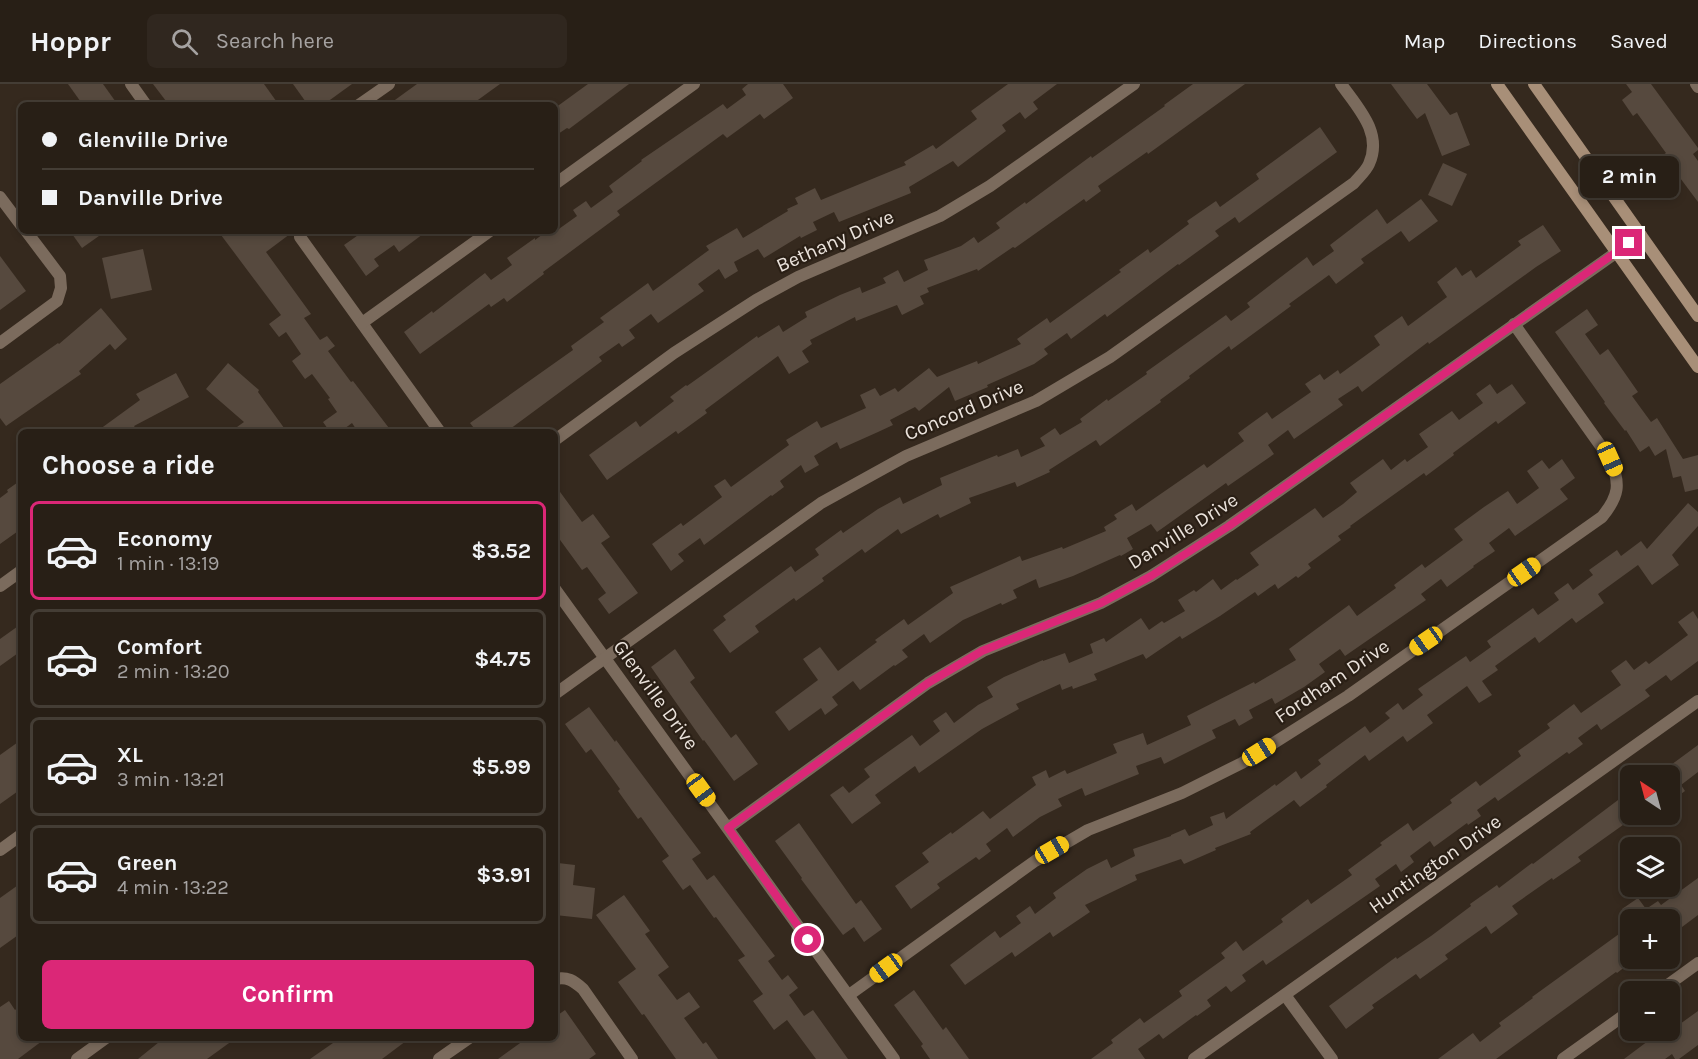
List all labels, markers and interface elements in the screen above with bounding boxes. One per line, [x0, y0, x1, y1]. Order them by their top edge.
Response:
search box [147, 14, 567, 68]
text: Hoppr [30, 25, 111, 58]
icon: search [168, 25, 201, 58]
text: Search here [216, 28, 334, 54]
text: Map [1404, 29, 1445, 53]
text: Directions [1478, 29, 1577, 53]
text: Saved [1610, 29, 1668, 53]
text: Glenville Drive [78, 127, 228, 153]
callout: 2 min [1580, 156, 1678, 198]
text: 2 min [1602, 165, 1657, 188]
text: Danville Drive [78, 185, 223, 211]
street label: Bethany Drive [773, 205, 897, 277]
route end [1615, 229, 1642, 256]
street label: Concord Drive [901, 375, 1027, 445]
car [1594, 439, 1626, 479]
text: Choose a ride [42, 449, 215, 481]
street label: Danville Drive [1124, 488, 1242, 574]
icon: car [45, 524, 99, 578]
text: Economy [117, 526, 212, 552]
text: $3.52 [471, 538, 531, 564]
text: 1 min · 13:19 [117, 552, 219, 575]
car [1504, 554, 1544, 590]
car [1406, 623, 1446, 659]
icon: car [45, 632, 99, 686]
text: Comfort [117, 634, 202, 660]
street label: Fordham Drive [1270, 634, 1394, 728]
street label: Glenville Drive [609, 636, 703, 754]
text: $4.75 [474, 646, 531, 672]
text: 2 min · 13:20 [117, 660, 230, 683]
car [1239, 735, 1279, 769]
icon: car [45, 740, 99, 794]
text: XL [117, 742, 143, 768]
text: $5.99 [471, 754, 531, 780]
north arrow [1620, 765, 1680, 825]
map controls [1620, 765, 1680, 1041]
text: 3 min · 13:21 [117, 768, 225, 791]
car [683, 770, 719, 810]
street label: Huntington Drive [1364, 810, 1506, 918]
car [1032, 833, 1072, 867]
button: layers [1620, 837, 1680, 897]
icon: car [45, 848, 99, 902]
text: Green [117, 850, 178, 876]
text: $3.91 [476, 862, 531, 888]
text: 4 min · 13:22 [117, 876, 229, 899]
button: + [1620, 909, 1680, 969]
route start [794, 926, 821, 953]
car [866, 950, 906, 986]
button: Confirm [42, 960, 534, 1029]
button: − [1620, 981, 1680, 1041]

